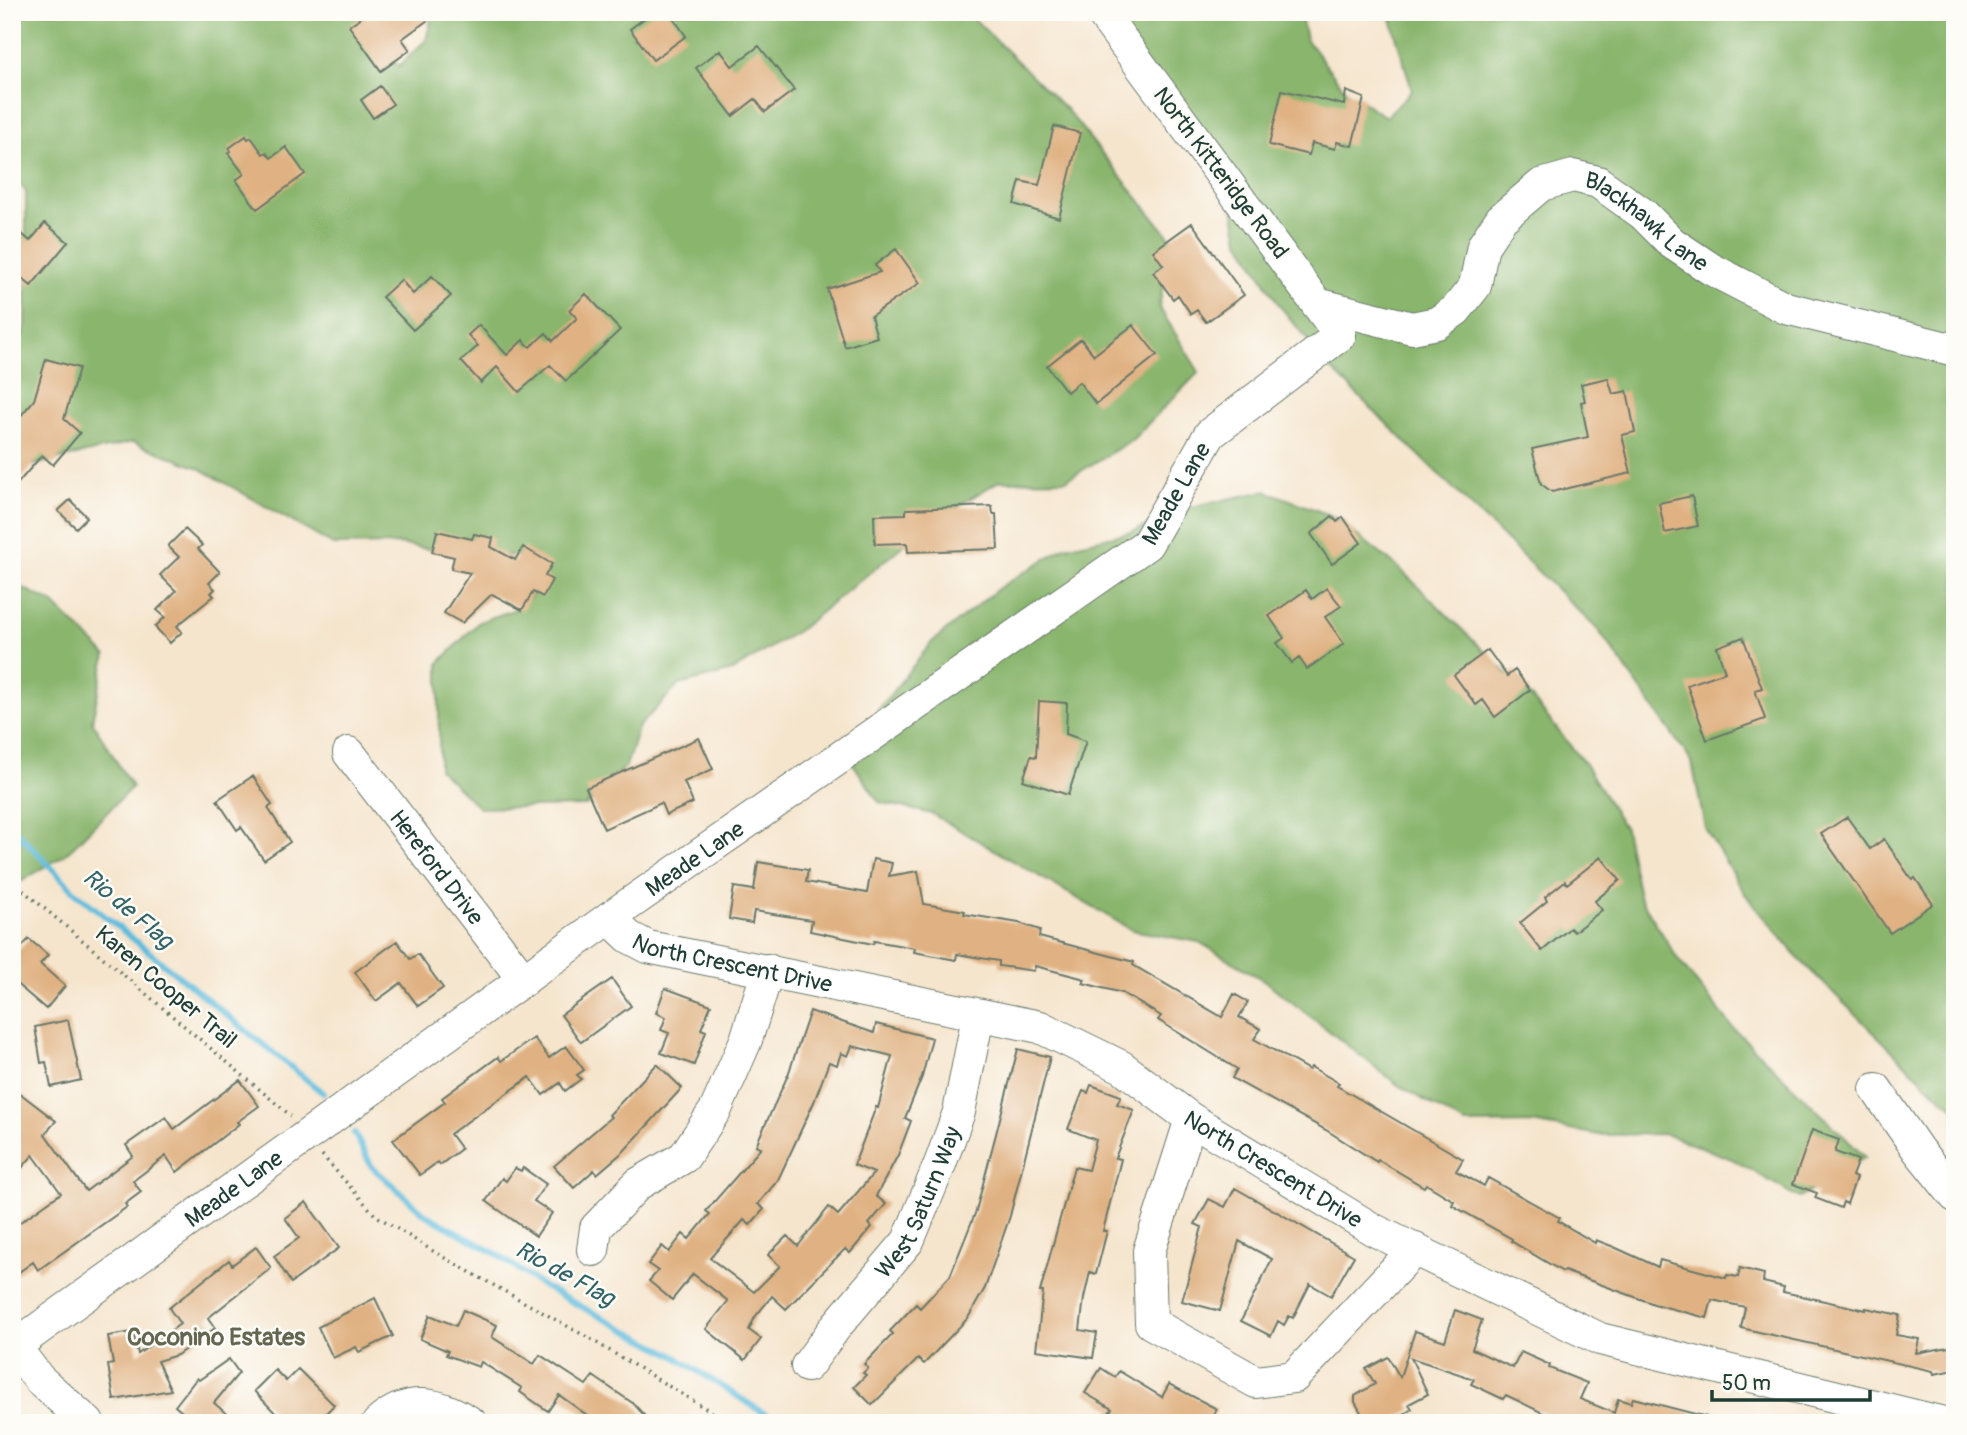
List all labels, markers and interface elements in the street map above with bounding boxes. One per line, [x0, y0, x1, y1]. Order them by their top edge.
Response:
street label: North Kitteridge Road [1147, 81, 1295, 265]
street label: Blackhawk Lane [1582, 165, 1714, 278]
street label: Meade Lane [1135, 436, 1217, 550]
street label: Hereford Drive [383, 804, 491, 931]
street label: Meade Lane [640, 814, 750, 903]
water label: Rio de Flag [77, 863, 180, 956]
street label: Karen Cooper Trail [89, 919, 243, 1055]
street label: North Crescent Drive [627, 927, 835, 999]
street label: North Crescent Drive [1179, 1104, 1368, 1234]
street label: West Saturn Way [869, 1122, 967, 1284]
street label: Meade Lane [179, 1143, 289, 1233]
water label: Rio de Flag [510, 1235, 621, 1314]
district label: Coconino Estates [127, 1323, 305, 1352]
scale bar [1712, 1358, 1869, 1402]
text: 50 m [1722, 1370, 1771, 1397]

